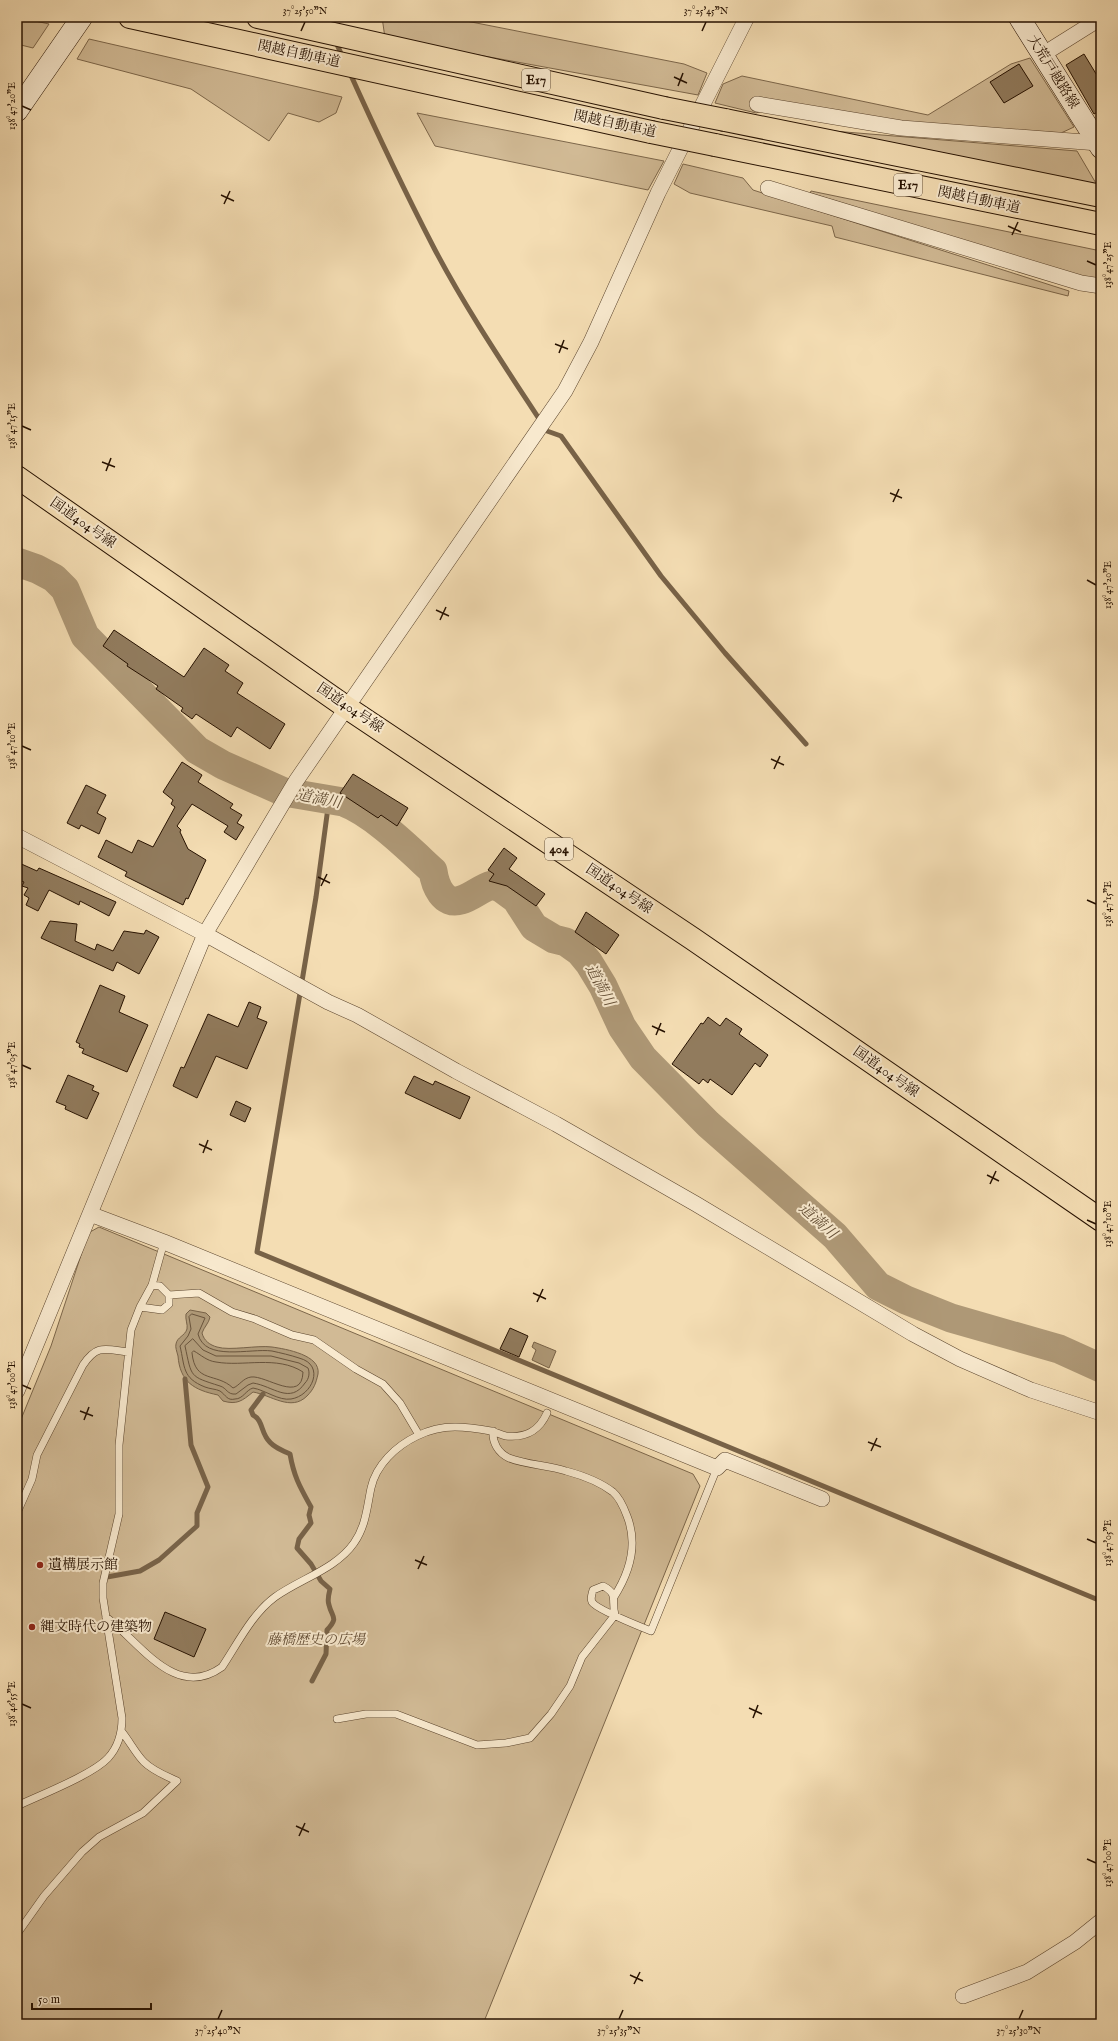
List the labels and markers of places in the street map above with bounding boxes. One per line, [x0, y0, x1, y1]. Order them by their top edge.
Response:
place label: 遺構展示館 [48, 1556, 118, 1574]
marker: 遺構展示館 [35, 1560, 45, 1570]
place label: 縄文時代の建築物 [40, 1618, 152, 1636]
marker: 縄文時代の建築物 [27, 1622, 37, 1632]

